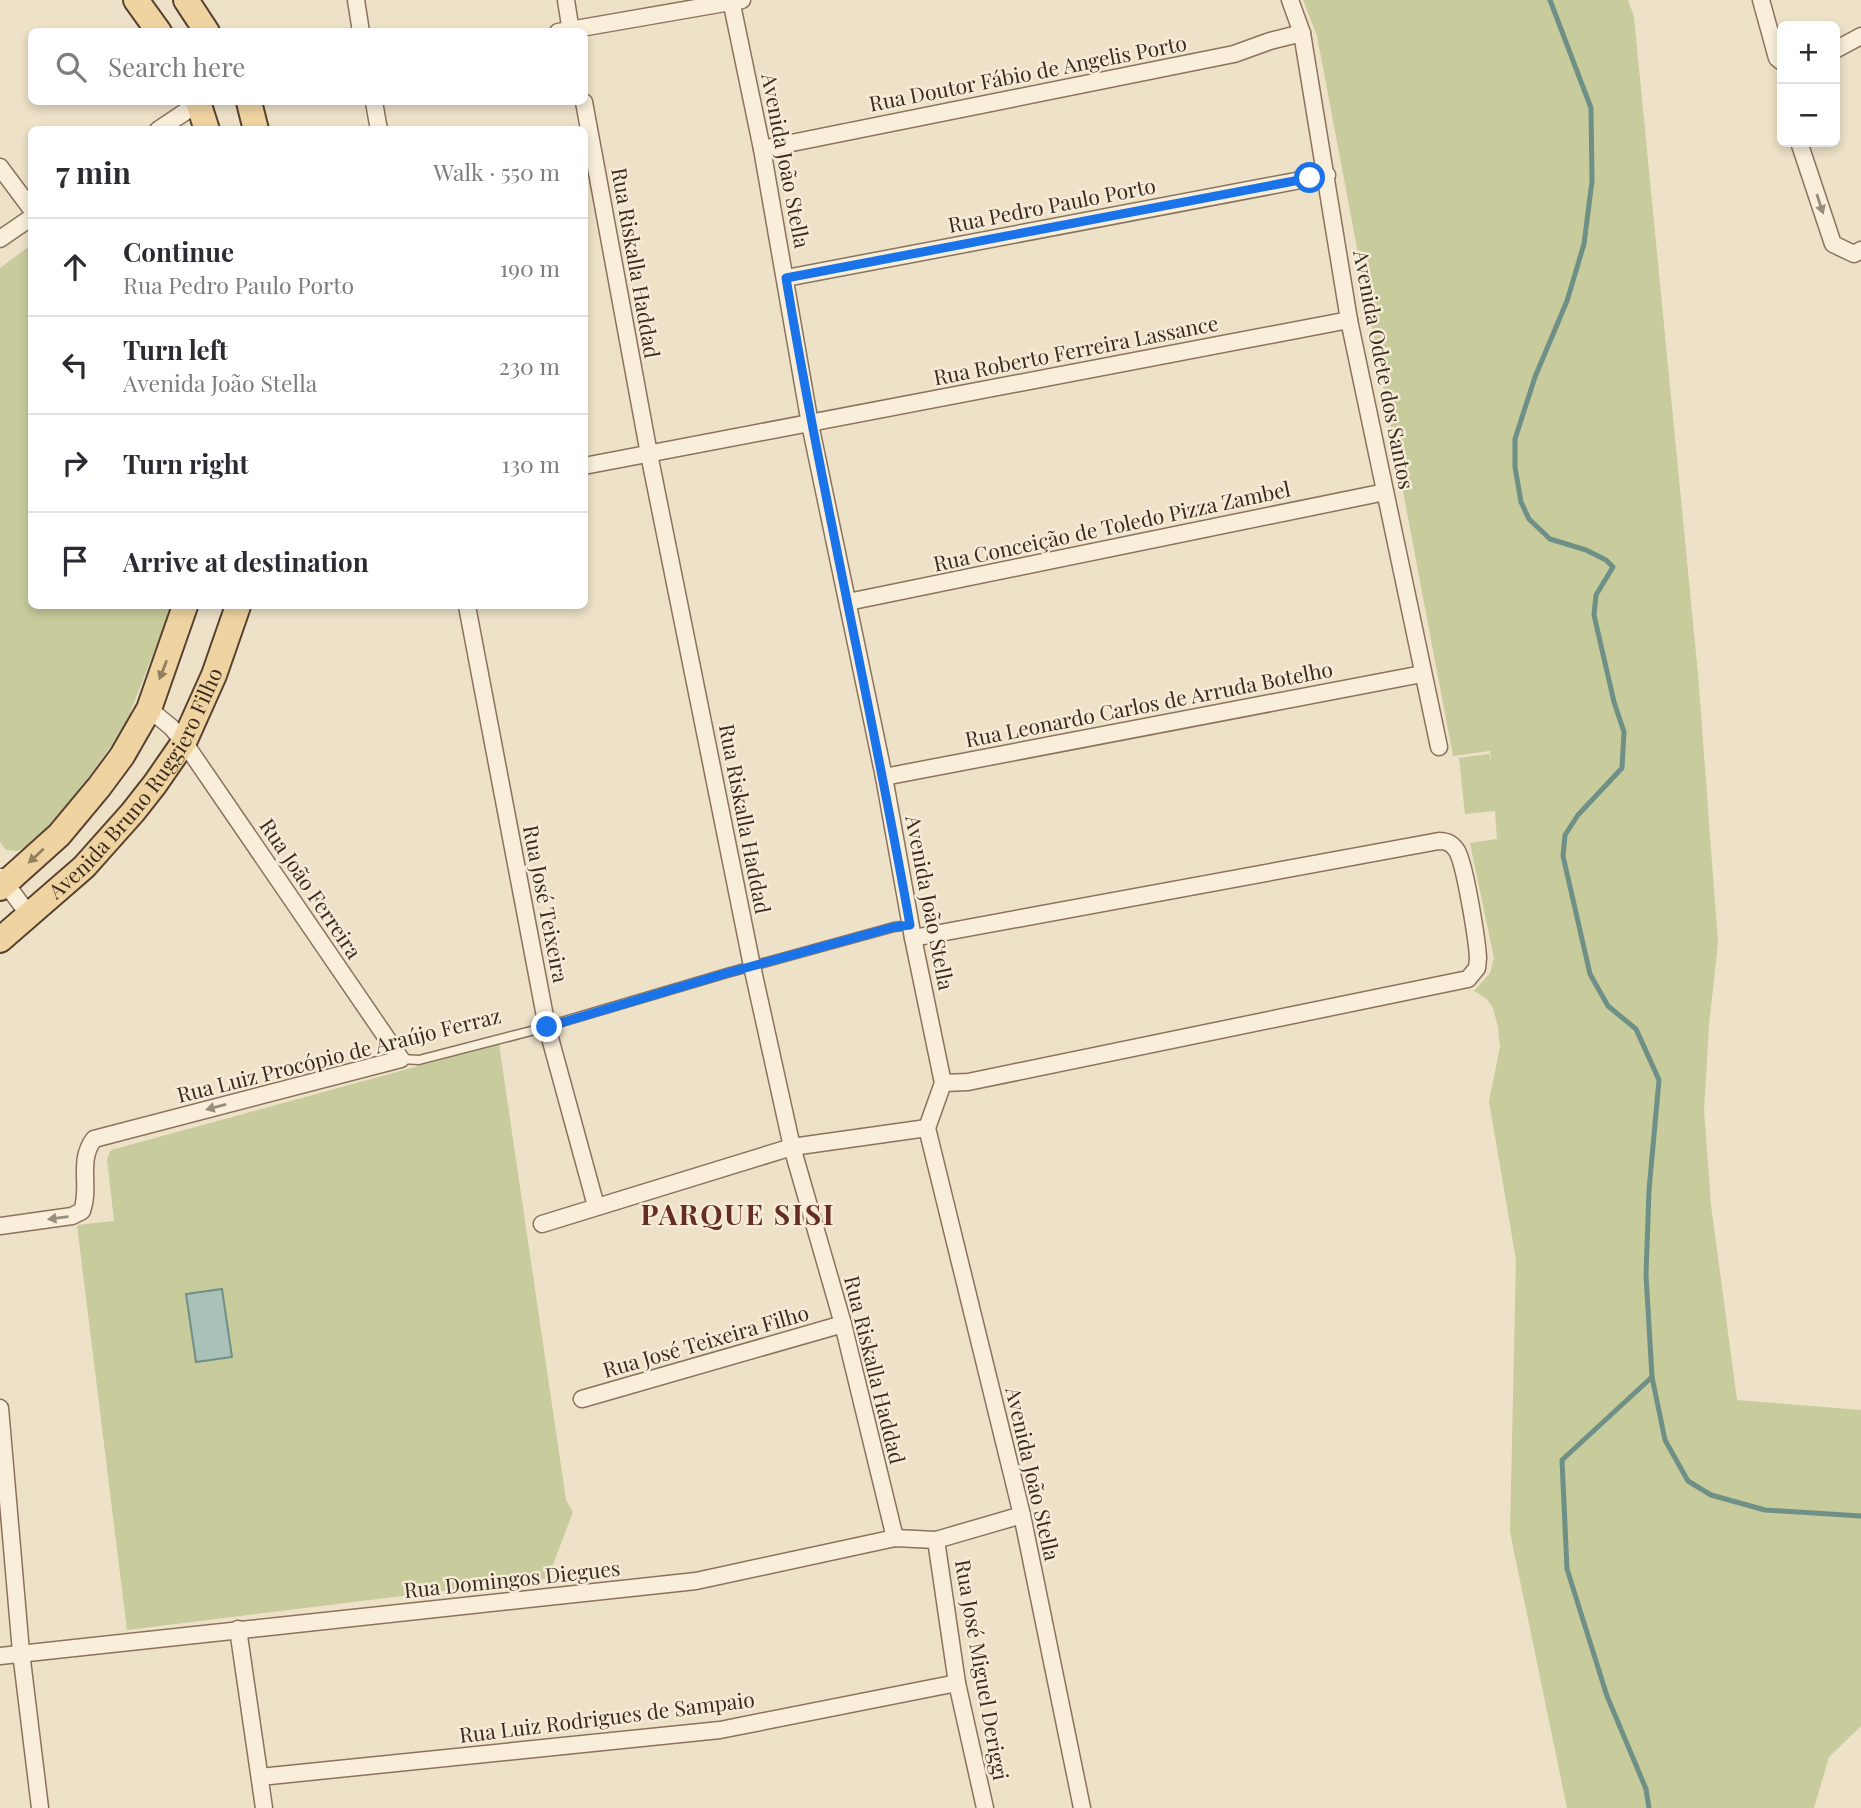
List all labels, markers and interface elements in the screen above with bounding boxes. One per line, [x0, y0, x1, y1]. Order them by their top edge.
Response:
map controls [1777, 21, 1840, 147]
button: + [1777, 21, 1840, 84]
street label: Rua Doutor Fábio de Angelis Porto [866, 27, 1189, 117]
search box [28, 28, 588, 105]
icon: search [52, 48, 90, 86]
text: Search here [108, 49, 245, 84]
street label: Avenida João Stella [756, 70, 818, 251]
button: − [1777, 84, 1840, 147]
text: 7 min [56, 152, 131, 192]
text: Walk · 550 m [433, 156, 560, 187]
route start [1294, 162, 1325, 193]
street label: Rua Riskalla Haddad [606, 165, 668, 360]
street label: Rua Pedro Paulo Porto [945, 170, 1158, 238]
one-way arrow [1815, 193, 1826, 214]
text: Continue [123, 234, 234, 269]
street label: Avenida Odete dos Santos [1348, 247, 1422, 492]
icon: ahead [56, 248, 94, 286]
text: 190 m [500, 252, 560, 283]
text: Rua Pedro Paulo Porto [123, 269, 354, 300]
street label: Rua Roberto Ferreira Lassance [931, 308, 1220, 390]
text: Turn left [123, 332, 228, 367]
icon: left [56, 346, 94, 384]
text: 230 m [499, 350, 560, 381]
text: Avenida João Stella [123, 367, 317, 398]
icon: right [56, 444, 94, 482]
text: Turn right [123, 446, 249, 481]
text: 130 m [502, 448, 560, 479]
street label: Rua Conceição de Toledo Pizza Zambel [930, 473, 1293, 577]
icon: arrive [56, 542, 94, 580]
text: Arrive at destination [123, 544, 369, 579]
street label: Rua Leonardo Carlos de Arruda Botelho [962, 654, 1335, 752]
one-way arrow [158, 660, 169, 681]
street label: Avenida Bruno Ruggiero Filho [41, 664, 227, 905]
street label: Rua Riskalla Haddad [714, 721, 778, 916]
street label: Rua João Ferreira [254, 812, 369, 964]
street label: Avenida João Stella [900, 812, 962, 993]
street label: Rua José Teixeira [518, 822, 576, 985]
one-way arrow [27, 848, 45, 864]
street label: Rua Luiz Procópio de Araújo Ferraz [174, 1000, 503, 1108]
route end [531, 1011, 562, 1042]
one-way arrow [205, 1102, 227, 1113]
district label: PARQUE SISI [640, 1195, 836, 1232]
one-way arrow [47, 1212, 69, 1223]
street label: Rua Riskalla Haddad [839, 1273, 913, 1467]
street label: Rua José Teixeira Filho [599, 1297, 812, 1383]
street label: Avenida João Stella [1000, 1383, 1068, 1564]
street label: Rua Domingos Diegues [402, 1553, 621, 1603]
street label: Rua José Miguel Deriggi [950, 1557, 1016, 1782]
street label: Rua Luiz Rodrigues de Sampaio [457, 1684, 756, 1748]

